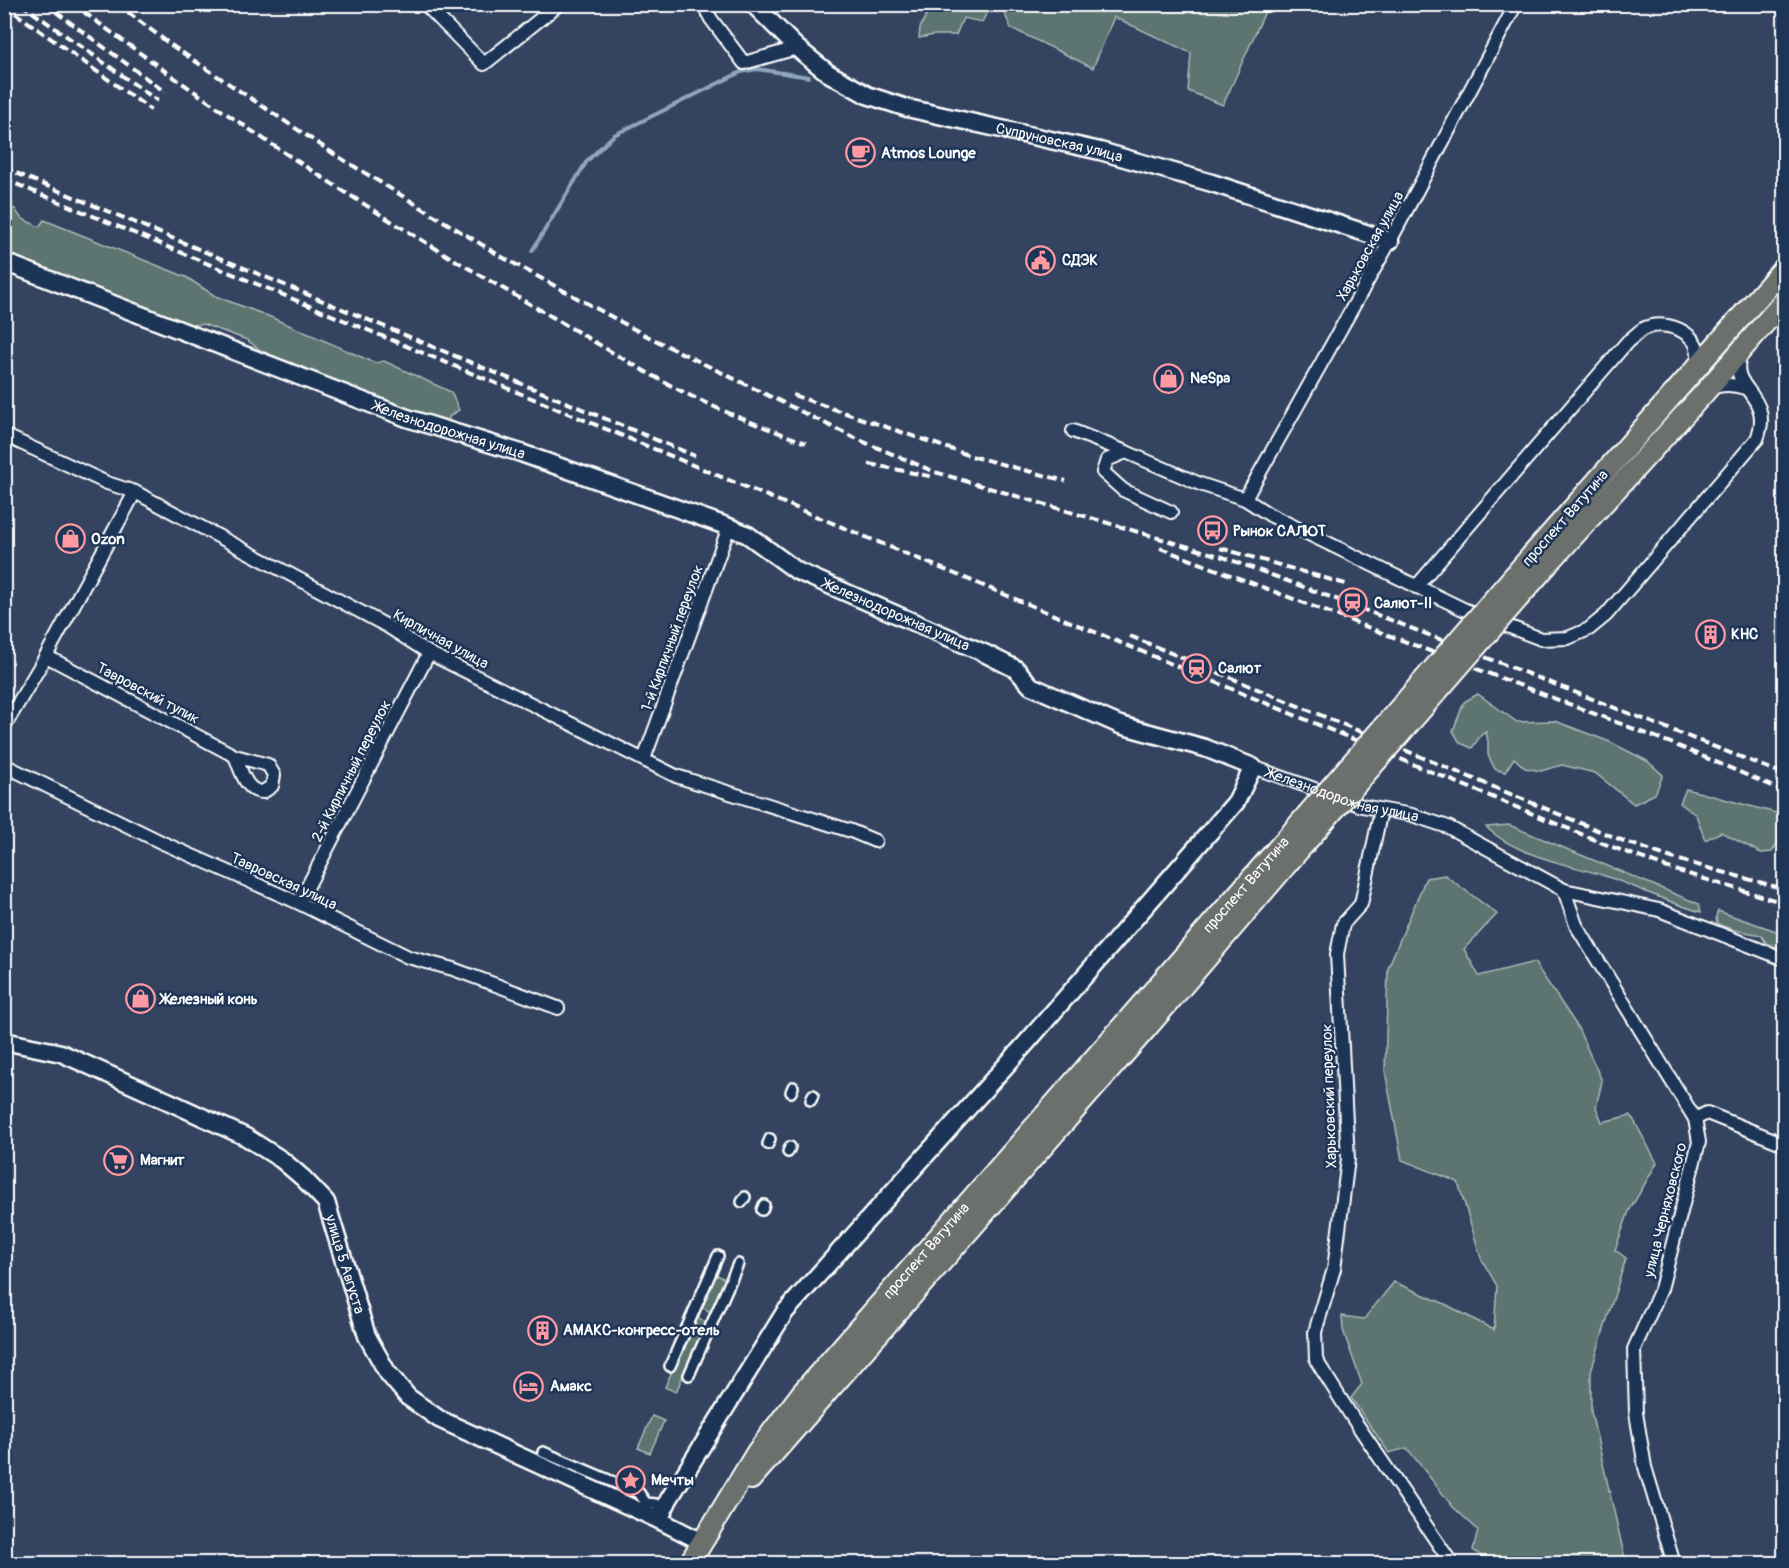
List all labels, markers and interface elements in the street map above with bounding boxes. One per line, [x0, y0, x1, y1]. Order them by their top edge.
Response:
street label: Супруновская улица [994, 119, 1125, 167]
cafe icon: Atmos Lounge [844, 137, 876, 169]
place label: Atmos Lounge [881, 144, 976, 163]
street label: Харьковская улица [1333, 188, 1408, 304]
public building icon: СДЭК [1025, 244, 1057, 276]
place label: СДЭК [1062, 251, 1098, 270]
shop icon: NeSpa [1153, 362, 1185, 394]
place label: NeSpa [1190, 369, 1230, 388]
street label: Железнодорожная улица [368, 396, 528, 464]
street label: проспект Ватутина [1518, 466, 1613, 571]
bus stop icon: Рынок САЛЮТ [1196, 515, 1228, 547]
place label: Рынок САЛЮТ [1233, 522, 1327, 541]
shop icon: Ozon [54, 523, 86, 555]
place label: Ozon [91, 530, 125, 549]
street label: 1-й Кирпичный переулок [637, 562, 708, 714]
street label: Железнодорожная улица [818, 574, 973, 656]
station icon: Салют-II [1337, 587, 1369, 619]
place label: Салют-II [1374, 594, 1432, 613]
street label: Кирпичная улица [390, 605, 492, 674]
building icon: КНС [1694, 618, 1726, 650]
place label: КНС [1731, 625, 1758, 644]
station icon: Салют [1181, 652, 1213, 684]
street label: Тавровский тупик [93, 658, 203, 729]
place label: Салют [1218, 659, 1262, 678]
street label: 2-й Кирпичный переулок [307, 697, 396, 845]
street label: Железнодорожная улица [1262, 763, 1421, 827]
street label: проспект Ватутина [1199, 833, 1294, 937]
street label: Тавровская улица [228, 849, 340, 914]
shop icon: Железный конь [124, 983, 156, 1015]
place label: Железный конь [158, 990, 258, 1009]
street label: Харьковский переулок [1317, 1023, 1342, 1168]
street label: улица Черняховского [1639, 1141, 1691, 1280]
supermarket icon: Магнит [103, 1144, 135, 1176]
place label: Магнит [140, 1151, 185, 1170]
street label: проспект Ватутина [879, 1199, 974, 1303]
street label: улица 5 Августа [320, 1211, 369, 1316]
building icon: АМАКС-конгресс-отель [526, 1314, 558, 1346]
place label: АМАКС-конгресс-отель [563, 1321, 720, 1340]
hotel icon: Амакс [513, 1370, 545, 1402]
place label: Амакс [550, 1377, 592, 1396]
place icon: Мечты [614, 1464, 646, 1496]
place label: Мечты [651, 1471, 694, 1490]

